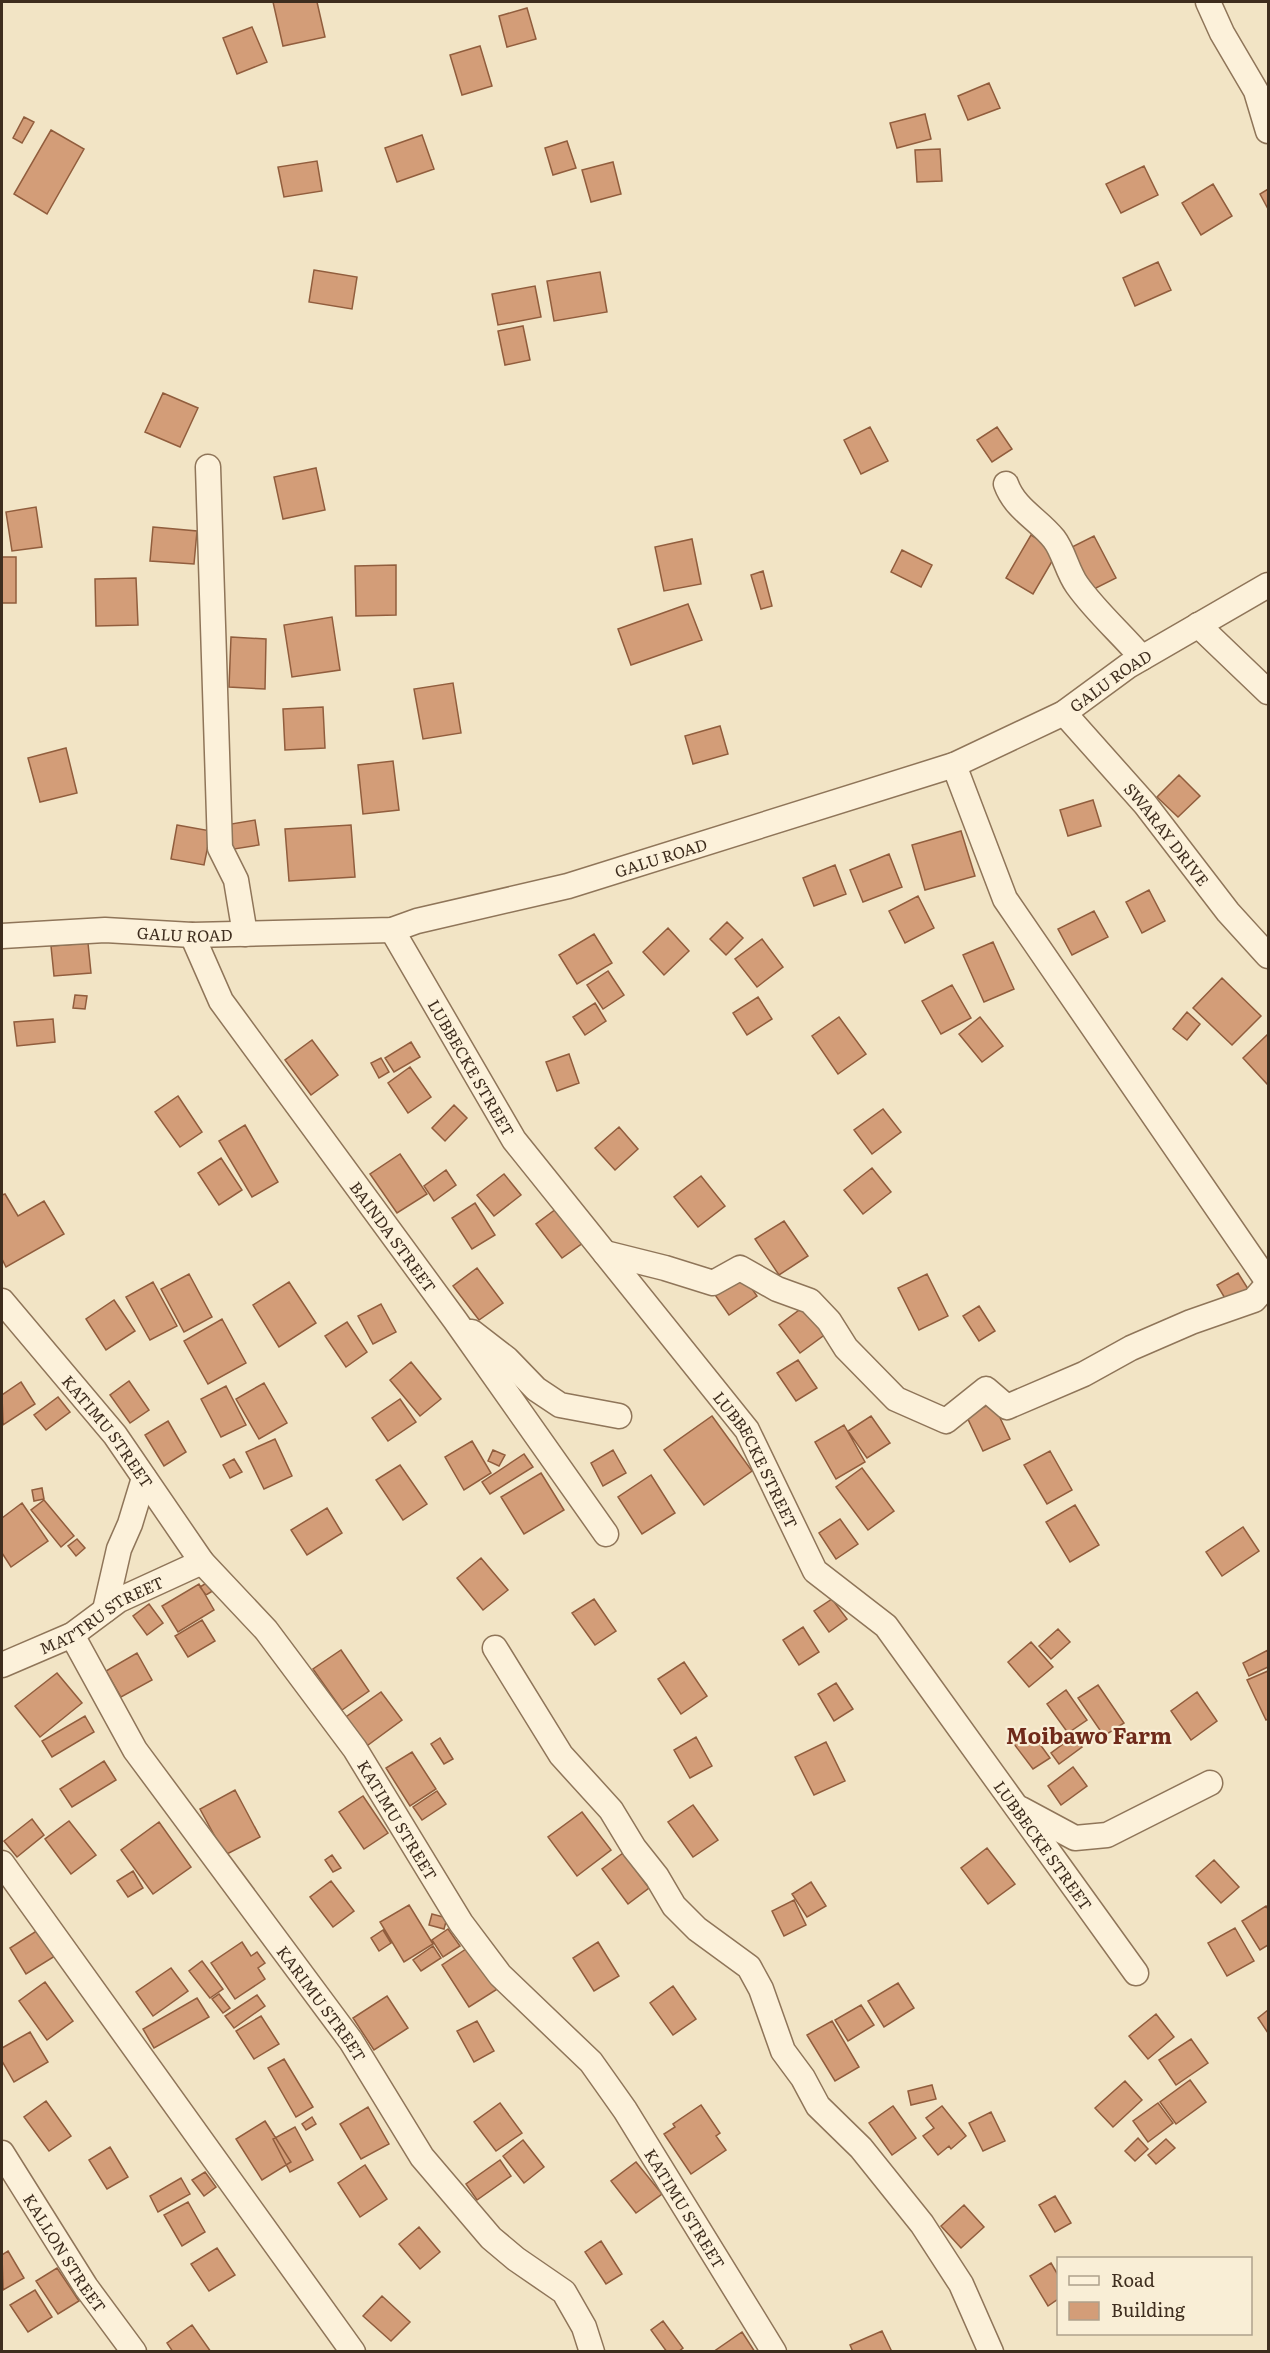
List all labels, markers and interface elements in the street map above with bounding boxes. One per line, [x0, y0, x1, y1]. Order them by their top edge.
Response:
street label: GALU ROAD [1064, 643, 1156, 717]
street label: SWARAY DRIVE [1119, 777, 1215, 891]
street label: GALU ROAD [611, 831, 710, 883]
street label: GALU ROAD [136, 920, 233, 947]
street label: LUBBECKE STREET [423, 995, 521, 1141]
street label: BAINDA STREET [345, 1176, 443, 1297]
street label: KATIMU STREET [57, 1369, 160, 1492]
street label: LUBBECKE STREET [708, 1386, 805, 1532]
street label: MATTRU STREET [35, 1569, 168, 1660]
district label: Moibawo Farm [1006, 1718, 1172, 1751]
street label: KATIMU STREET [352, 1755, 444, 1885]
street label: LUBBECKE STREET [989, 1775, 1099, 1915]
street label: KARIMU STREET [272, 1940, 373, 2066]
street label: KATIMU STREET [639, 2144, 732, 2273]
street label: KALLON STREET [18, 2189, 113, 2317]
legend [1057, 2257, 1252, 2335]
text: Road [1111, 2266, 1155, 2293]
text: Building [1111, 2296, 1186, 2323]

